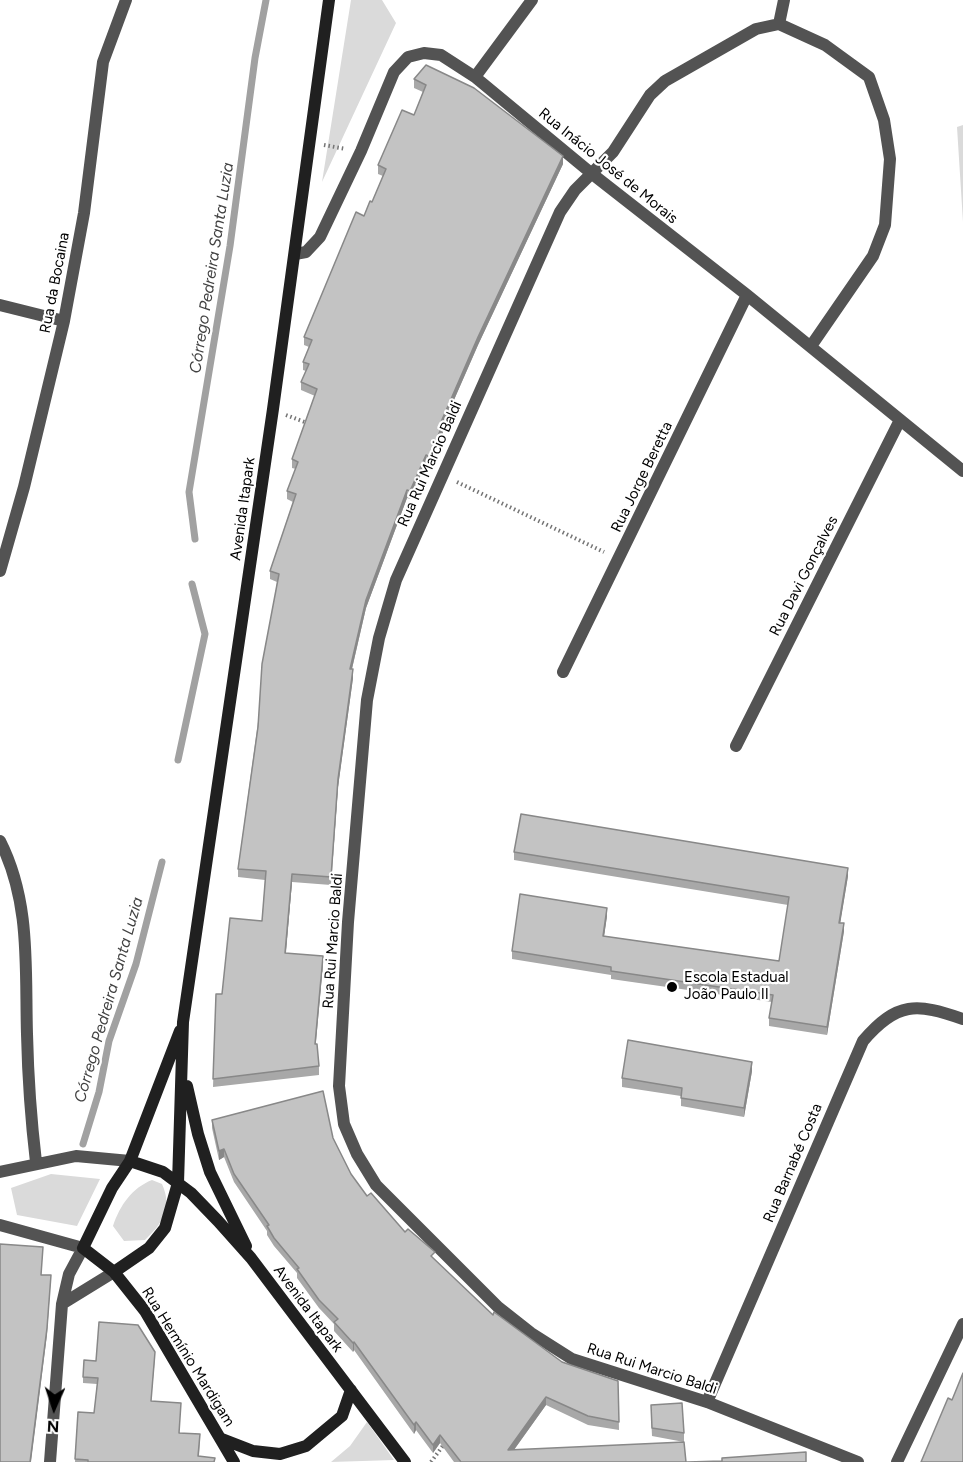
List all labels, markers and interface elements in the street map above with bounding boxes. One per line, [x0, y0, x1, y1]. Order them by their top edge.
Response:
street label: Rua Inácio José de Morais [535, 104, 681, 228]
water label: Córrego Pedreira Santa Luzia [186, 161, 238, 375]
street label: Rua da Bocaina [36, 231, 74, 335]
street label: Rua Rui Marcio Baldi [394, 398, 466, 530]
street label: Rua Jorge Beretta [607, 419, 677, 535]
street label: Avenida Itapark [227, 456, 259, 562]
street label: Rua Davi Gonçalves [766, 513, 842, 639]
street label: Rua Rui Marcio Baldi [319, 873, 347, 1009]
water label: Córrego Pedreira Santa Luzia [70, 895, 148, 1105]
place label: Escola Estadual João Paulo II [684, 969, 789, 1004]
marker: Escola Estadual João Paulo II [665, 980, 679, 994]
street label: Rua Barnabé Costa [760, 1101, 826, 1225]
street label: Avenida Itapark [270, 1262, 346, 1356]
street label: Rua Hermínio Mardigam [138, 1284, 238, 1430]
street label: Rua Rui Marcio Baldi [585, 1339, 719, 1399]
north arrow [24, 1378, 84, 1438]
text: N [46, 1417, 60, 1436]

